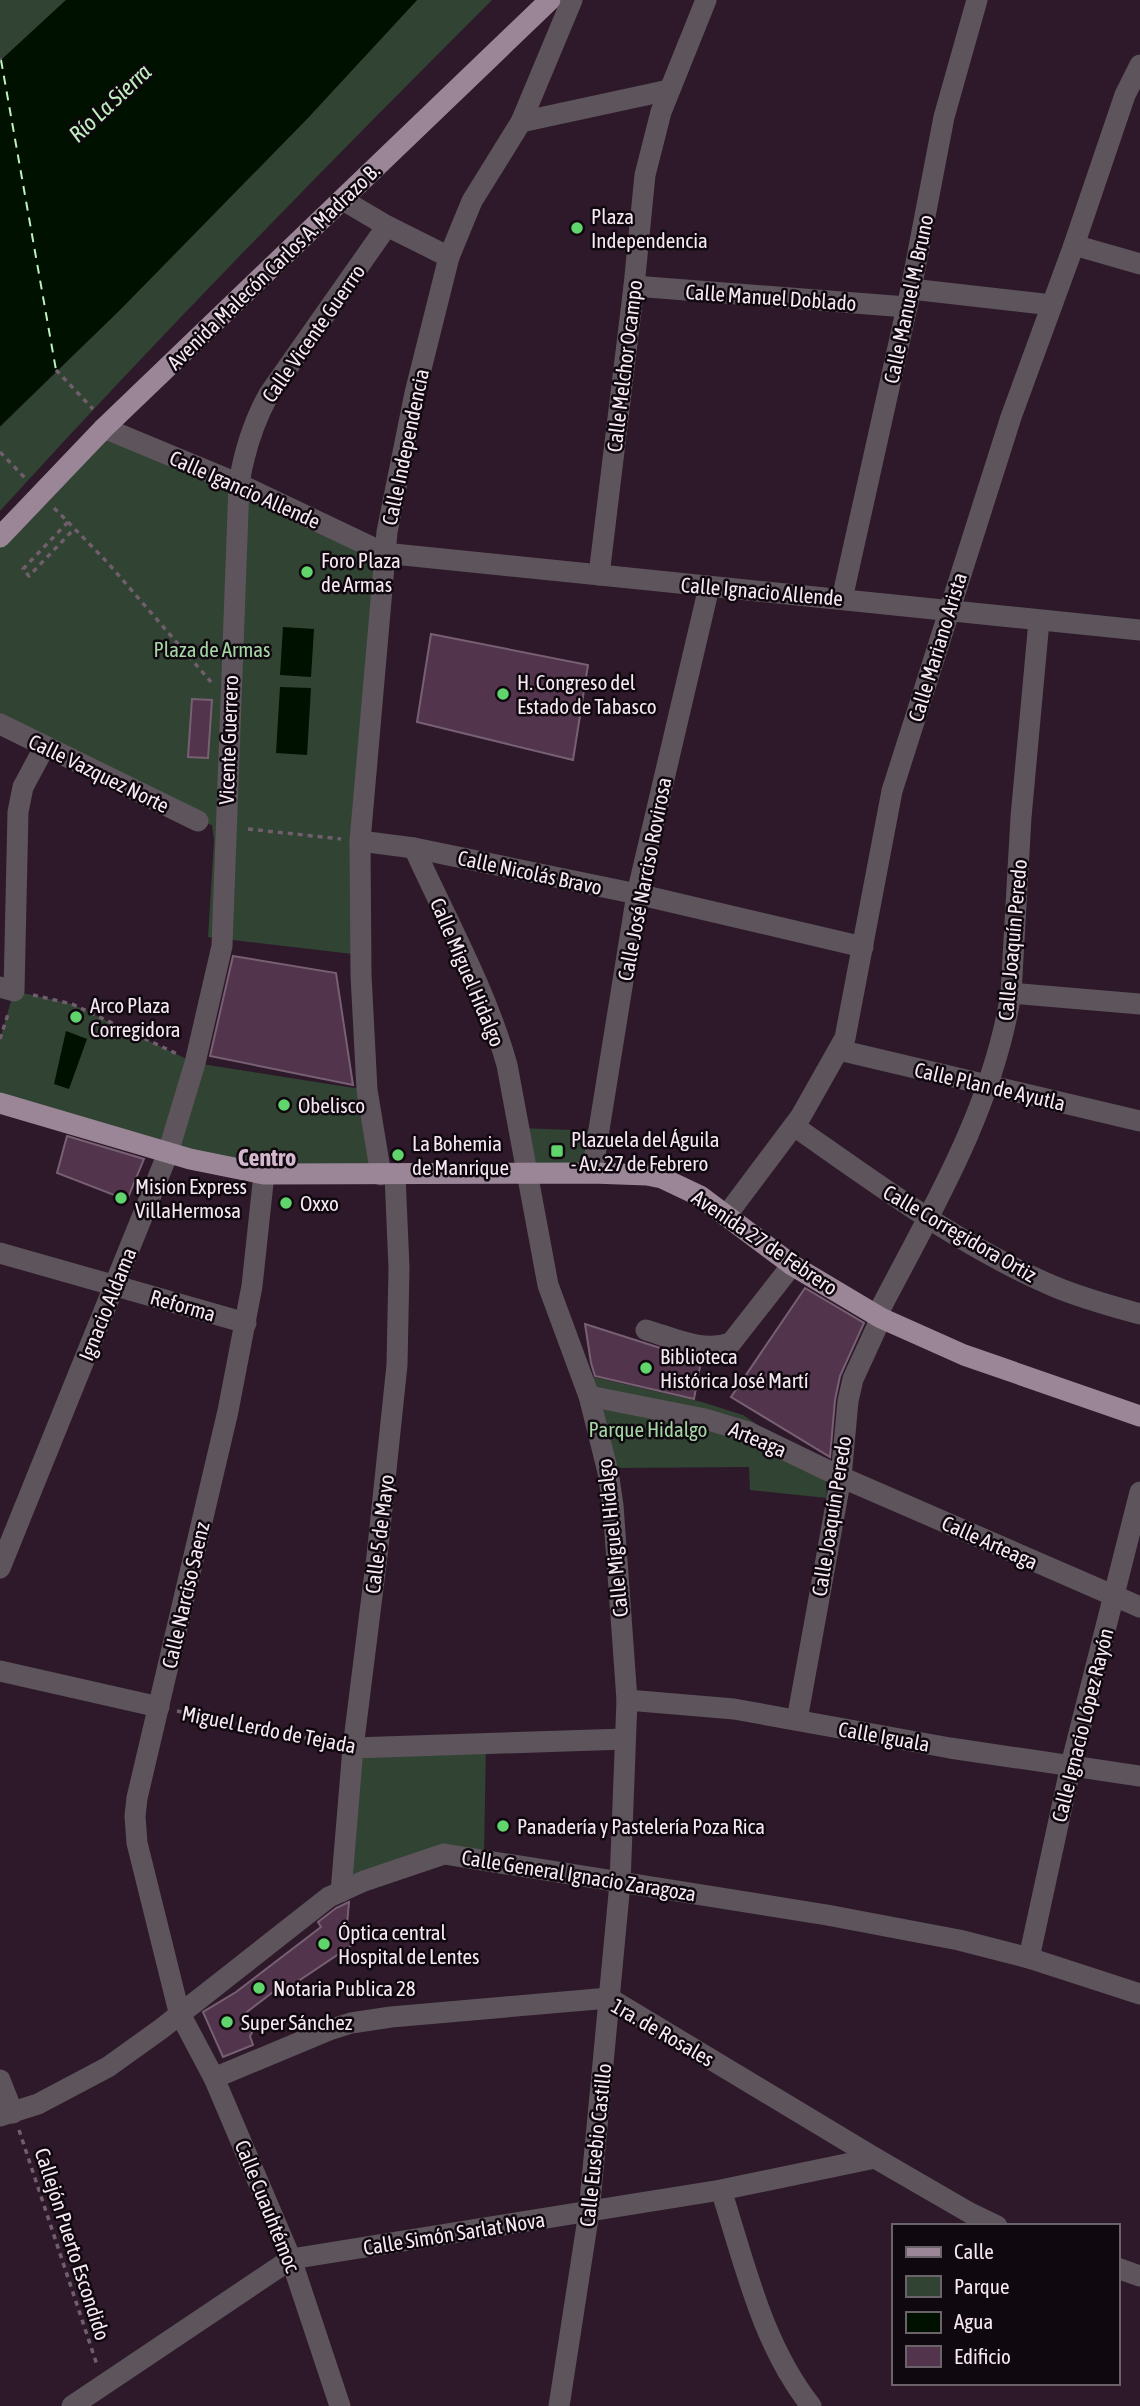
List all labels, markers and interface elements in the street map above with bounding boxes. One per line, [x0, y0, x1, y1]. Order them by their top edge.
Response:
water label: Río La Sierra [64, 58, 157, 147]
street label: Avenida Malecón Carlos A. Madrazo B. [162, 158, 384, 374]
place label: Plaza Independencia [591, 204, 708, 252]
street label: Calle Manuel M. Bruno [878, 213, 938, 385]
marker: Plaza Independencia [569, 220, 585, 236]
street label: Calle Vicente Guerrro [257, 259, 369, 407]
street label: Calle Melchor Ocampo [602, 279, 646, 453]
street label: Calle Manuel Doblado [685, 279, 857, 315]
street label: Calle Independencia [377, 367, 433, 527]
street label: Calle Igancio Allende [166, 445, 324, 533]
place label: Foro Plaza de Armas [321, 548, 401, 596]
marker: Foro Plaza de Armas [299, 564, 315, 580]
street label: Calle Mariano Arista [903, 570, 971, 724]
street label: Calle Ignacio Allende [680, 572, 844, 610]
park label: Plaza de Armas [154, 637, 270, 661]
place label: H. Congreso del Estado de Tabasco [517, 670, 657, 718]
street label: Vicente Guerrero [214, 675, 242, 805]
marker: H. Congreso del Estado de Tabasco [495, 686, 511, 702]
street label: Calle Vazquez Norte [25, 729, 173, 817]
street label: Calle José Narciso Rovirosa [612, 775, 676, 983]
street label: Calle Nicolás Bravo [456, 845, 604, 899]
street label: Calle Joaquín Peredo [993, 858, 1031, 1022]
street label: Calle Miguel Hidalgo [426, 894, 510, 1050]
place label: Arco Plaza Corregidora [90, 993, 180, 1041]
marker: Arco Plaza Corregidora [68, 1009, 84, 1025]
street label: Calle Plan de Ayutla [912, 1057, 1068, 1115]
place label: Obelisco [298, 1093, 365, 1117]
marker: Obelisco [276, 1097, 292, 1113]
place label: Plazuela del Águila - Av. 27 de Febrero [571, 1127, 720, 1175]
place label: La Bohemia de Manrique [412, 1131, 509, 1179]
marker: Plazuela del Águila - Av. 27 de Febrero [549, 1143, 565, 1159]
district label: Centro [238, 1144, 296, 1171]
marker: La Bohemia de Manrique [390, 1147, 406, 1163]
place label: Mision Express VillaHermosa [135, 1174, 247, 1222]
street label: Calle Corregidora Ortiz [879, 1179, 1041, 1287]
street label: Avenida 27 de Febrero [688, 1184, 842, 1300]
marker: Mision Express VillaHermosa [113, 1190, 129, 1206]
place label: Oxxo [300, 1191, 339, 1215]
marker: Oxxo [278, 1195, 294, 1211]
street label: Ignacio Aldama [73, 1244, 141, 1364]
street label: Reforma [148, 1284, 218, 1326]
place label: Biblioteca Histórica José Martí [660, 1344, 809, 1392]
marker: Biblioteca Histórica José Martí [638, 1360, 654, 1376]
street label: Arteaga [726, 1416, 790, 1462]
park label: Parque Hidalgo [589, 1417, 707, 1441]
street label: Calle Joaquín Peredo [806, 1434, 856, 1598]
street label: Calle Miguel Hidalgo [592, 1458, 632, 1618]
street label: Calle 5 de Mayo [360, 1473, 398, 1595]
street label: Calle Arteaga [938, 1510, 1042, 1574]
street label: Calle Narciso Saenz [156, 1519, 214, 1671]
street label: Calle Ignacio López Rayón [1046, 1626, 1118, 1824]
street label: Miguel Lerdo de Tejada [180, 1700, 358, 1758]
street label: Calle Iguala [837, 1716, 931, 1756]
place label: Panadería y Pastelería Poza Rica [517, 1814, 765, 1838]
marker: Panadería y Pastelería Poza Rica [495, 1818, 511, 1834]
street label: Calle General Ignacio Zaragoza [460, 1845, 698, 1905]
place label: Óptica central Hospital de Lentes [338, 1920, 480, 1968]
marker: Óptica central Hospital de Lentes [316, 1936, 332, 1952]
place label: Notaria Publica 28 [273, 1976, 416, 2000]
marker: Notaria Publica 28 [251, 1980, 267, 1996]
street label: 1ra. de Rosales [608, 1993, 718, 2071]
place label: Super Sánchez [241, 2010, 353, 2034]
marker: Super Sánchez [219, 2014, 235, 2030]
street label: Calle Eusebio Castillo [574, 2062, 616, 2228]
street label: Calle Cuauhtémoc [231, 2136, 306, 2276]
street label: Callejón Puerto Escondido [31, 2145, 115, 2343]
street label: Calle Simón Sarlat Nova [361, 2207, 547, 2259]
legend [892, 2224, 1119, 2385]
text: Calle [954, 2239, 994, 2263]
text: Parque [954, 2274, 1009, 2298]
text: Agua [954, 2309, 993, 2333]
text: Edificio [954, 2344, 1011, 2368]

